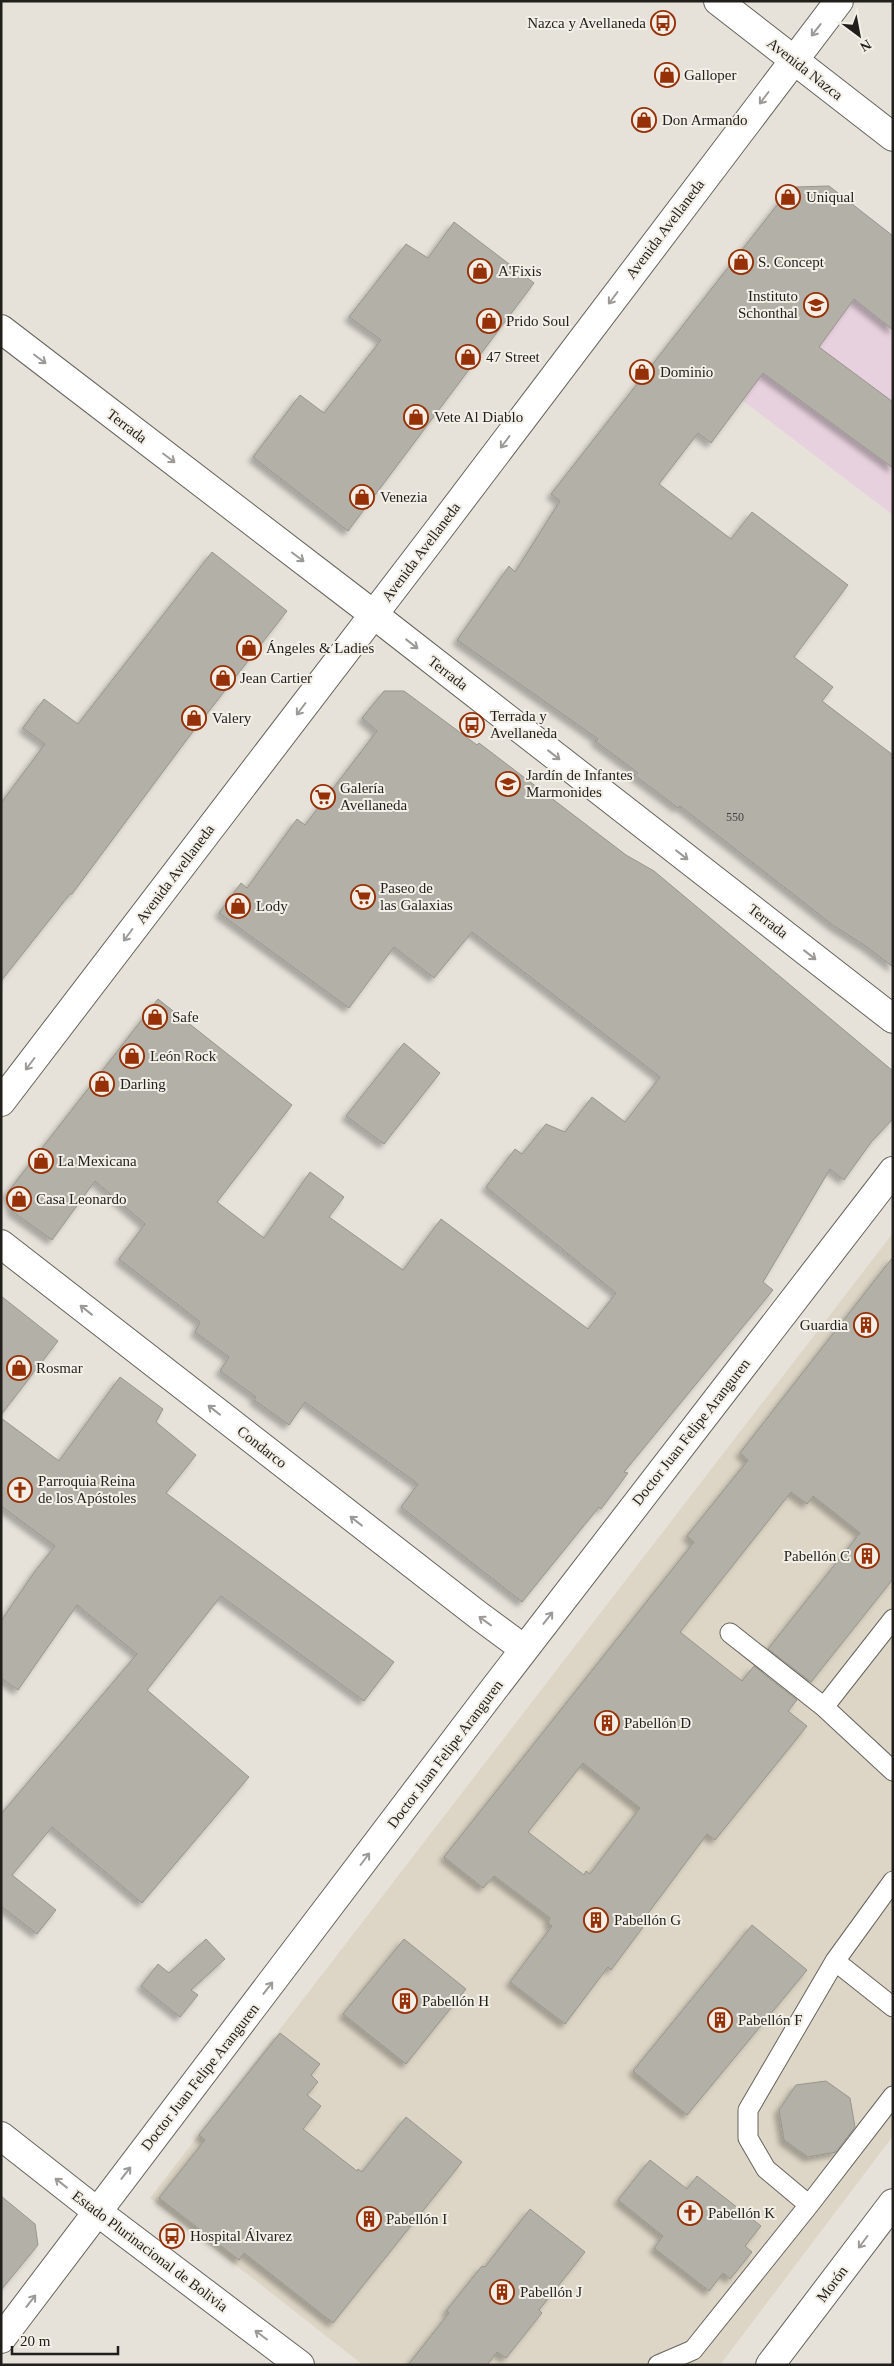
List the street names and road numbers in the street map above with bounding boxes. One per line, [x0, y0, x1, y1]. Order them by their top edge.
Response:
street label: Avenida Nazca [764, 35, 846, 103]
street label: Avenida Avellaneda [623, 176, 708, 282]
street label: Terrada [104, 406, 150, 446]
street label: Avenida Avellaneda [379, 499, 464, 605]
street label: Terrada [425, 653, 471, 694]
street label: Avenida Avellaneda [133, 821, 218, 927]
street label: Terrada [745, 901, 791, 942]
street label: Doctor Juan Felipe Aranguren [629, 1355, 753, 1508]
street label: Condarco [234, 1423, 290, 1471]
street label: Doctor Juan Felipe Aranguren [384, 1676, 506, 1831]
street label: Doctor Juan Felipe Aranguren [138, 2000, 262, 2153]
street label: Estado Plurinacional de Bolivia [69, 2187, 231, 2315]
street label: Morón [813, 2262, 851, 2305]

